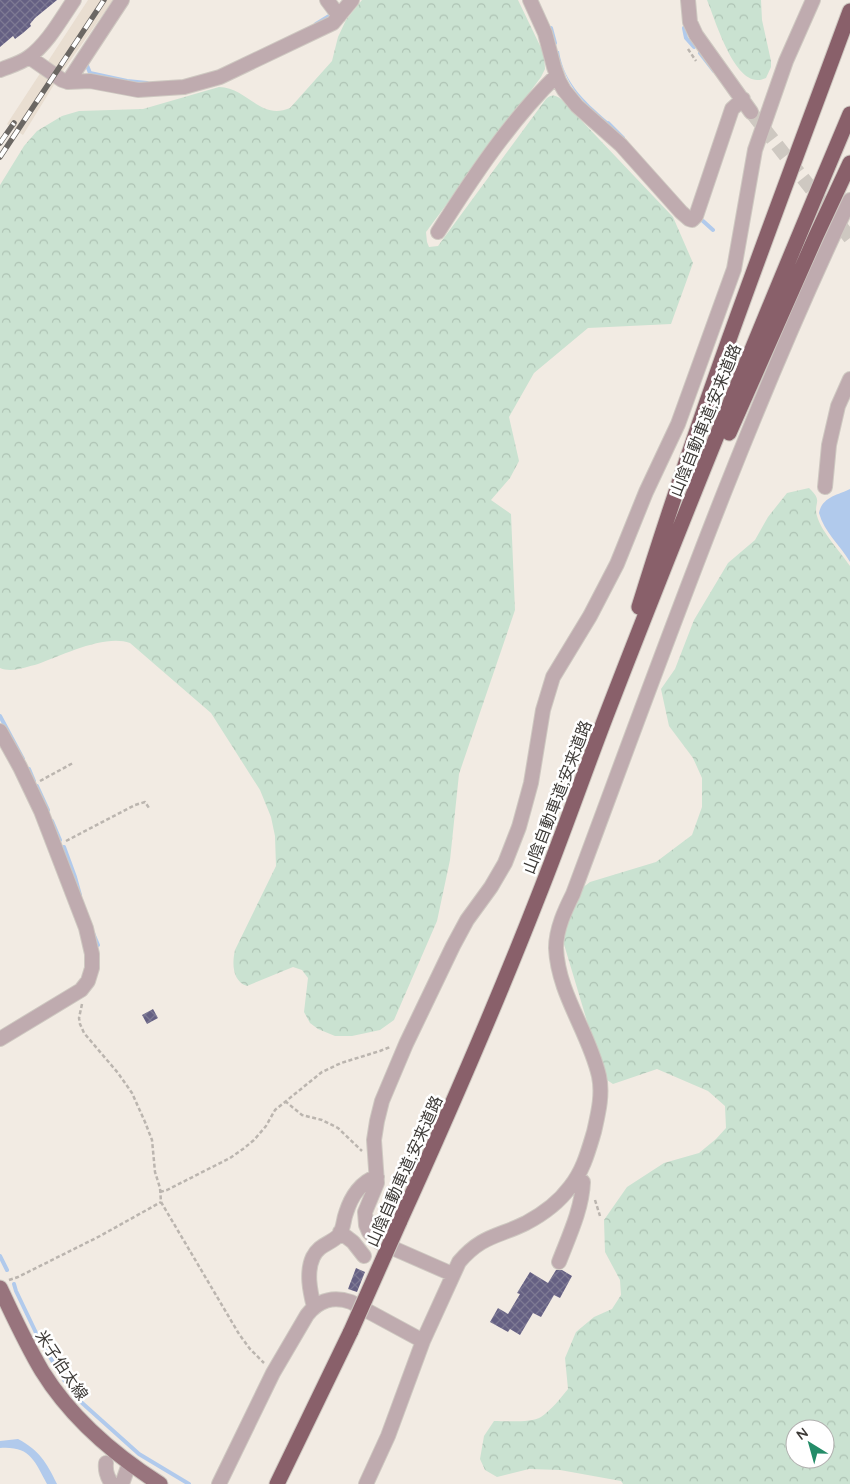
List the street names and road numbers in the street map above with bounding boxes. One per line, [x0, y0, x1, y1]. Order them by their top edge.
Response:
street label: 山陰自動車道;安来道路 [665, 341, 745, 499]
street label: 山陰自動車道;安来道路 [518, 717, 596, 877]
street label: 山陰自動車道;安来道路 [362, 1092, 446, 1250]
street label: 米子伯太線 [31, 1326, 93, 1404]

